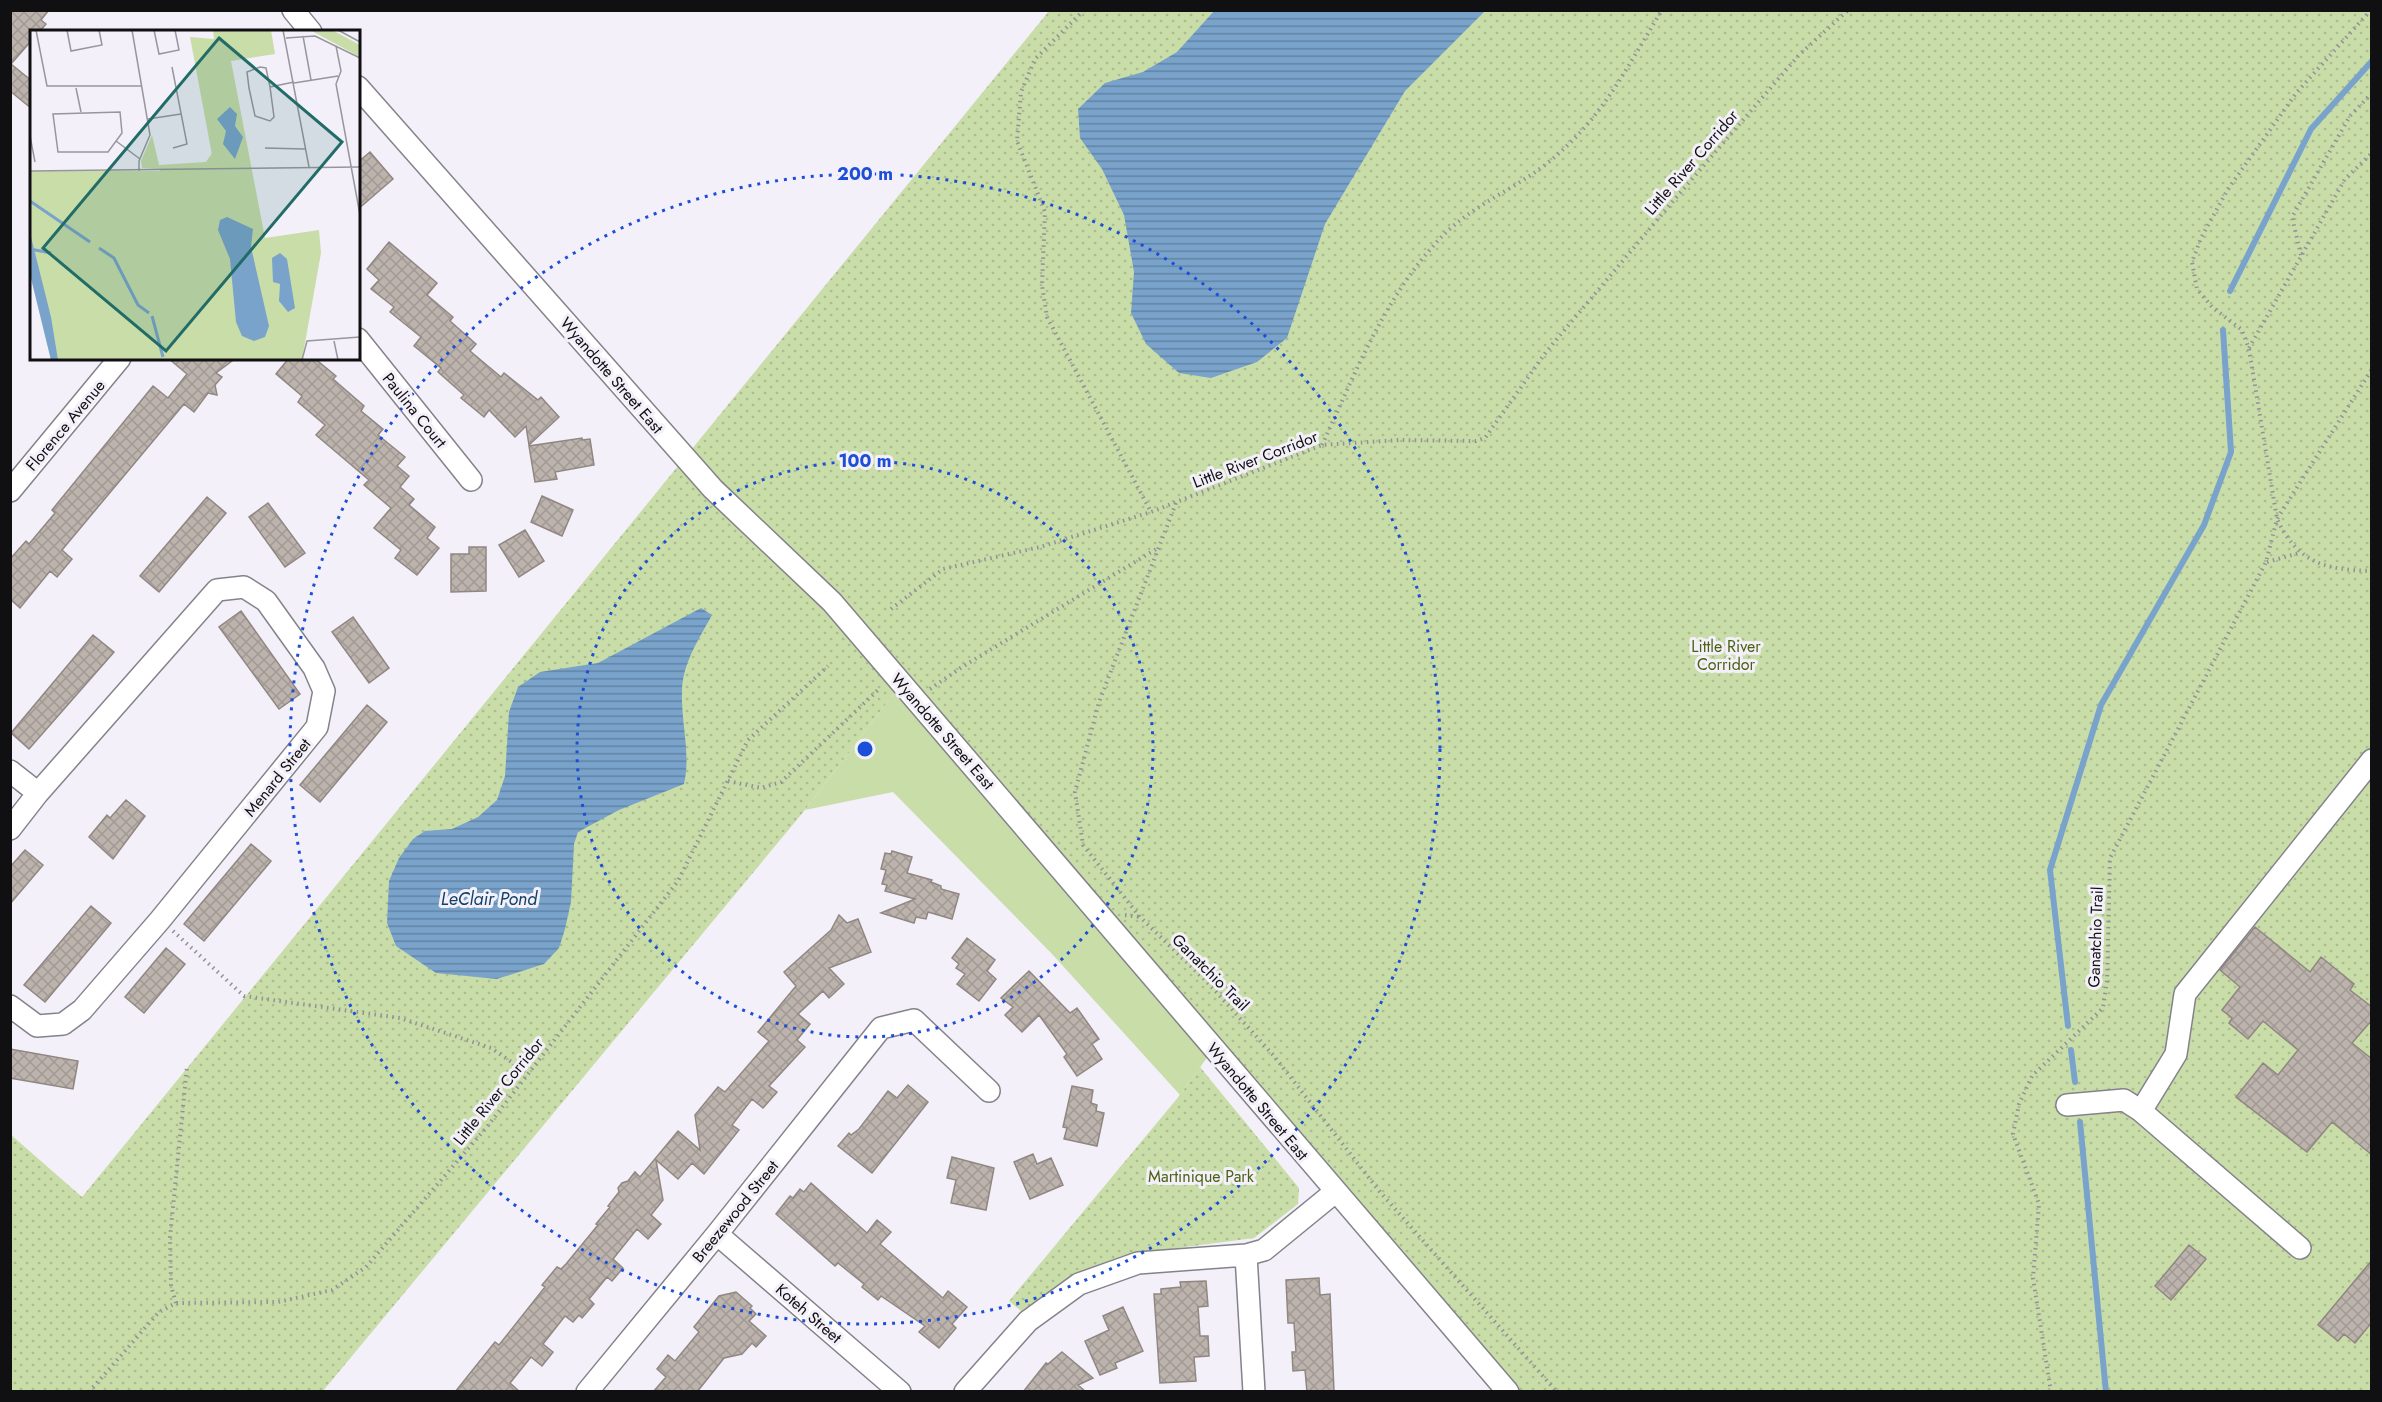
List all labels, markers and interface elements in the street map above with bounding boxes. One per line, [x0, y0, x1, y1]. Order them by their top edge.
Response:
inset map [30, 30, 360, 360]
street label: Little River Corridor [1639, 104, 1744, 220]
text: 200 m [837, 161, 893, 187]
street label: Wyandotte Street East [555, 312, 669, 439]
street label: Paulina Court [377, 368, 452, 453]
street label: Florence Avenue [20, 375, 110, 476]
street label: Little River Corridor [1189, 425, 1322, 494]
text: 100 m [838, 448, 892, 474]
park label: Little River Corridor [1691, 635, 1761, 676]
street label: Wyandotte Street East [886, 668, 1000, 795]
street label: Menard Street [239, 733, 316, 821]
centre of rings [855, 739, 875, 759]
water label: LeClair Pond [441, 886, 538, 912]
street label: Ganatchio Trail [2082, 886, 2109, 988]
street label: Ganatchio Trail [1167, 929, 1254, 1016]
street label: Little River Corridor [448, 1032, 549, 1150]
street label: Wyandotte Street East [1201, 1038, 1314, 1165]
street label: Breezewood Street [687, 1155, 784, 1267]
park label: Martinique Park [1148, 1165, 1255, 1188]
street label: Koteh Street [771, 1278, 847, 1349]

